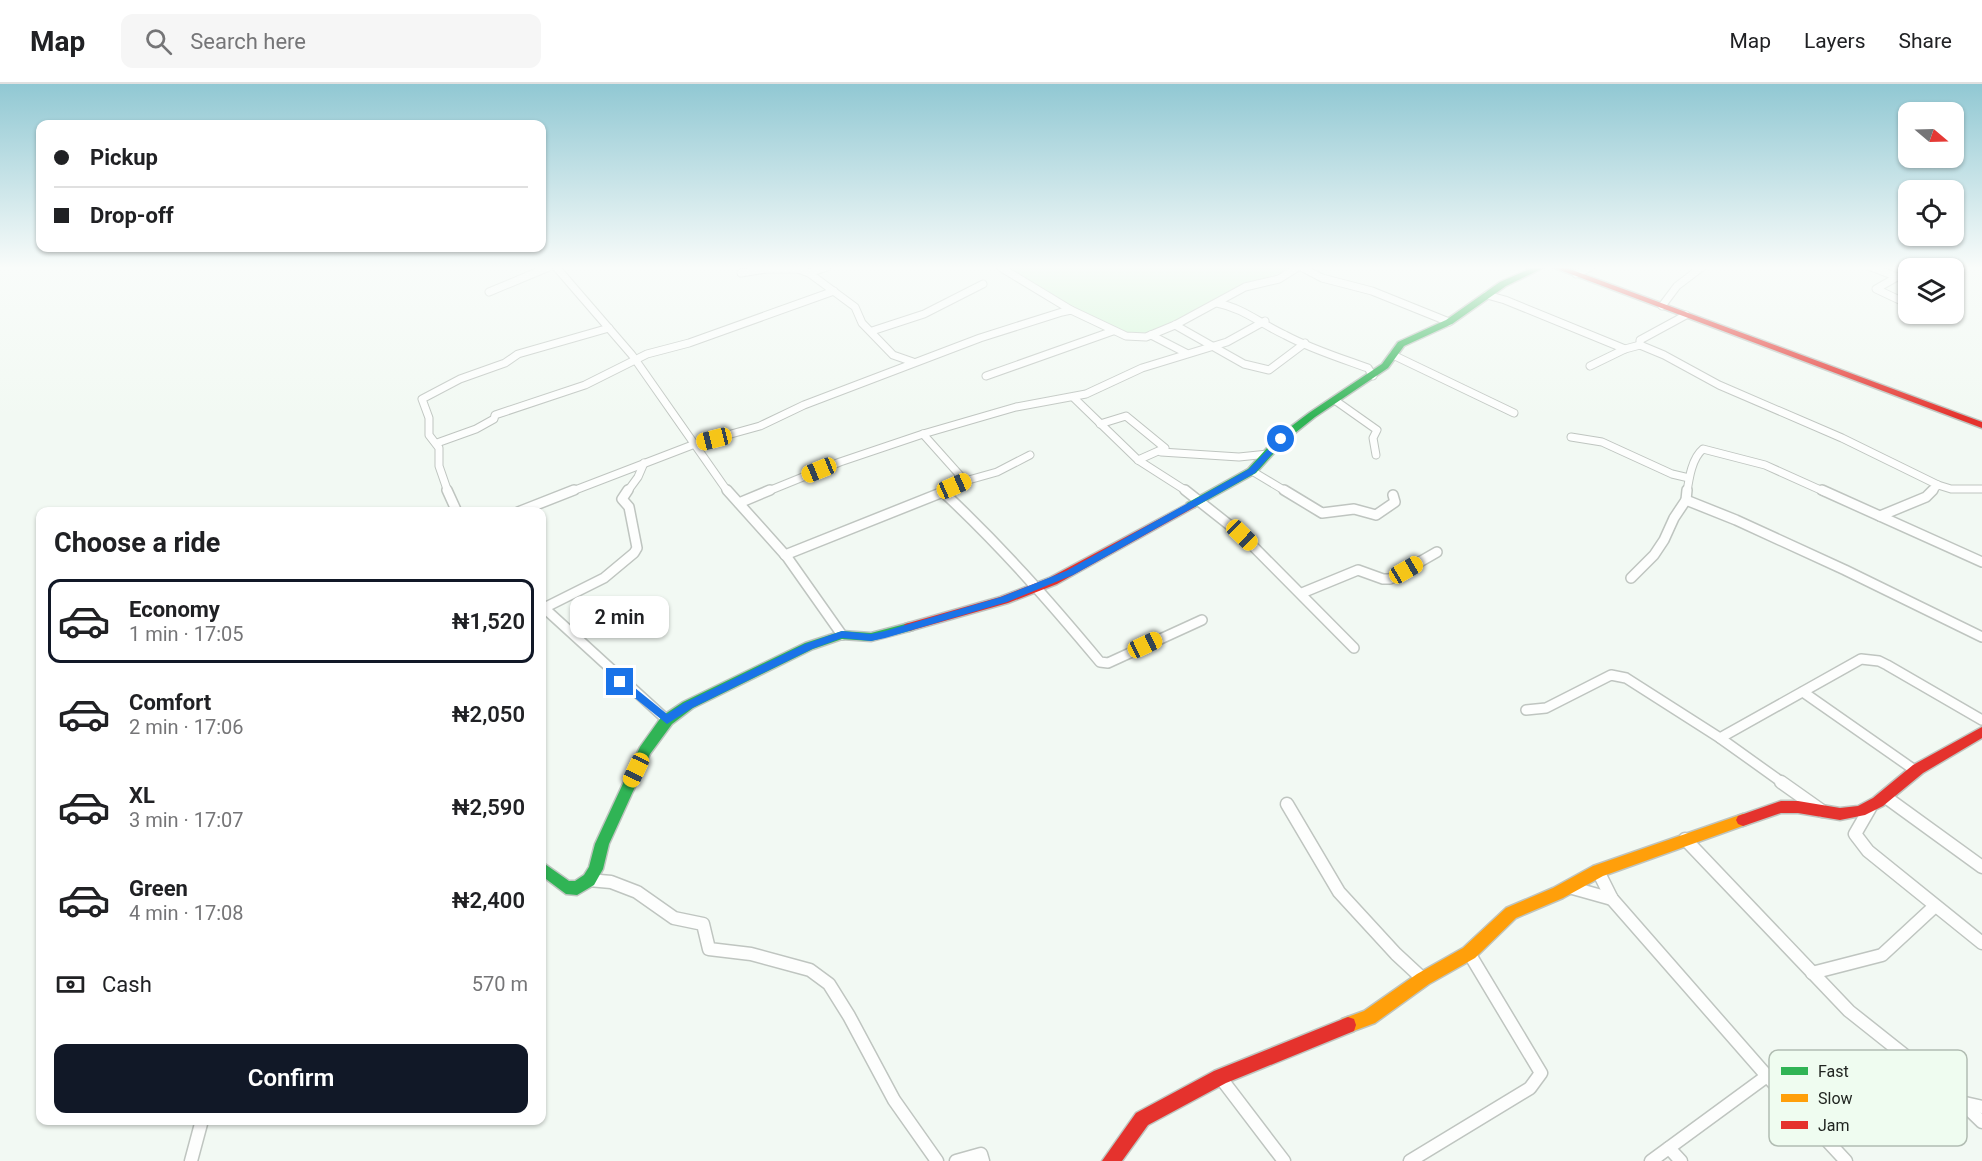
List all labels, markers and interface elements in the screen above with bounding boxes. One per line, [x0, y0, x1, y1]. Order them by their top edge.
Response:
search box [121, 14, 541, 68]
text: Map [30, 25, 85, 58]
icon: search [142, 25, 175, 58]
text: Search here [190, 29, 306, 54]
text: Map [1729, 29, 1771, 53]
text: Layers [1804, 29, 1865, 53]
text: Share [1898, 29, 1952, 53]
north arrow [1898, 102, 1964, 168]
map controls [1898, 102, 1964, 324]
text: Pickup [90, 145, 158, 170]
button: locate [1898, 180, 1964, 246]
text: Drop-off [90, 203, 174, 228]
button: layers [1898, 258, 1964, 324]
route start [1267, 425, 1294, 452]
car [694, 426, 734, 452]
car [799, 455, 839, 485]
car [934, 470, 974, 502]
car [1223, 516, 1261, 554]
text: Choose a ride [54, 527, 220, 559]
car [1386, 553, 1426, 587]
icon: car [57, 594, 111, 648]
callout: 2 min [570, 595, 670, 637]
text: Economy [129, 597, 220, 622]
text: 2 min [594, 605, 645, 629]
text: ₦1,520 [452, 609, 525, 634]
text: 1 min · 17:05 [129, 622, 244, 646]
car [1125, 629, 1165, 661]
route end [606, 668, 633, 695]
icon: car [57, 687, 111, 741]
text: Comfort [129, 690, 211, 715]
text: ₦2,050 [452, 702, 525, 727]
text: 2 min · 17:06 [129, 715, 244, 739]
car [620, 750, 652, 790]
icon: car [57, 780, 111, 834]
text: XL [129, 783, 155, 808]
text: ₦2,590 [452, 795, 525, 820]
text: 3 min · 17:07 [129, 808, 244, 832]
icon: car [57, 873, 111, 927]
text: Green [129, 876, 188, 901]
text: ₦2,400 [452, 888, 525, 913]
text: 4 min · 17:08 [129, 901, 244, 925]
icon: cash [54, 968, 87, 1001]
text: Cash [102, 972, 152, 997]
text: 570 m [472, 972, 528, 996]
button: Confirm [54, 1044, 528, 1113]
legend [1769, 1050, 1967, 1146]
text: Fast [1818, 1062, 1849, 1081]
text: Slow [1818, 1089, 1853, 1108]
text: Jam [1818, 1116, 1850, 1135]

